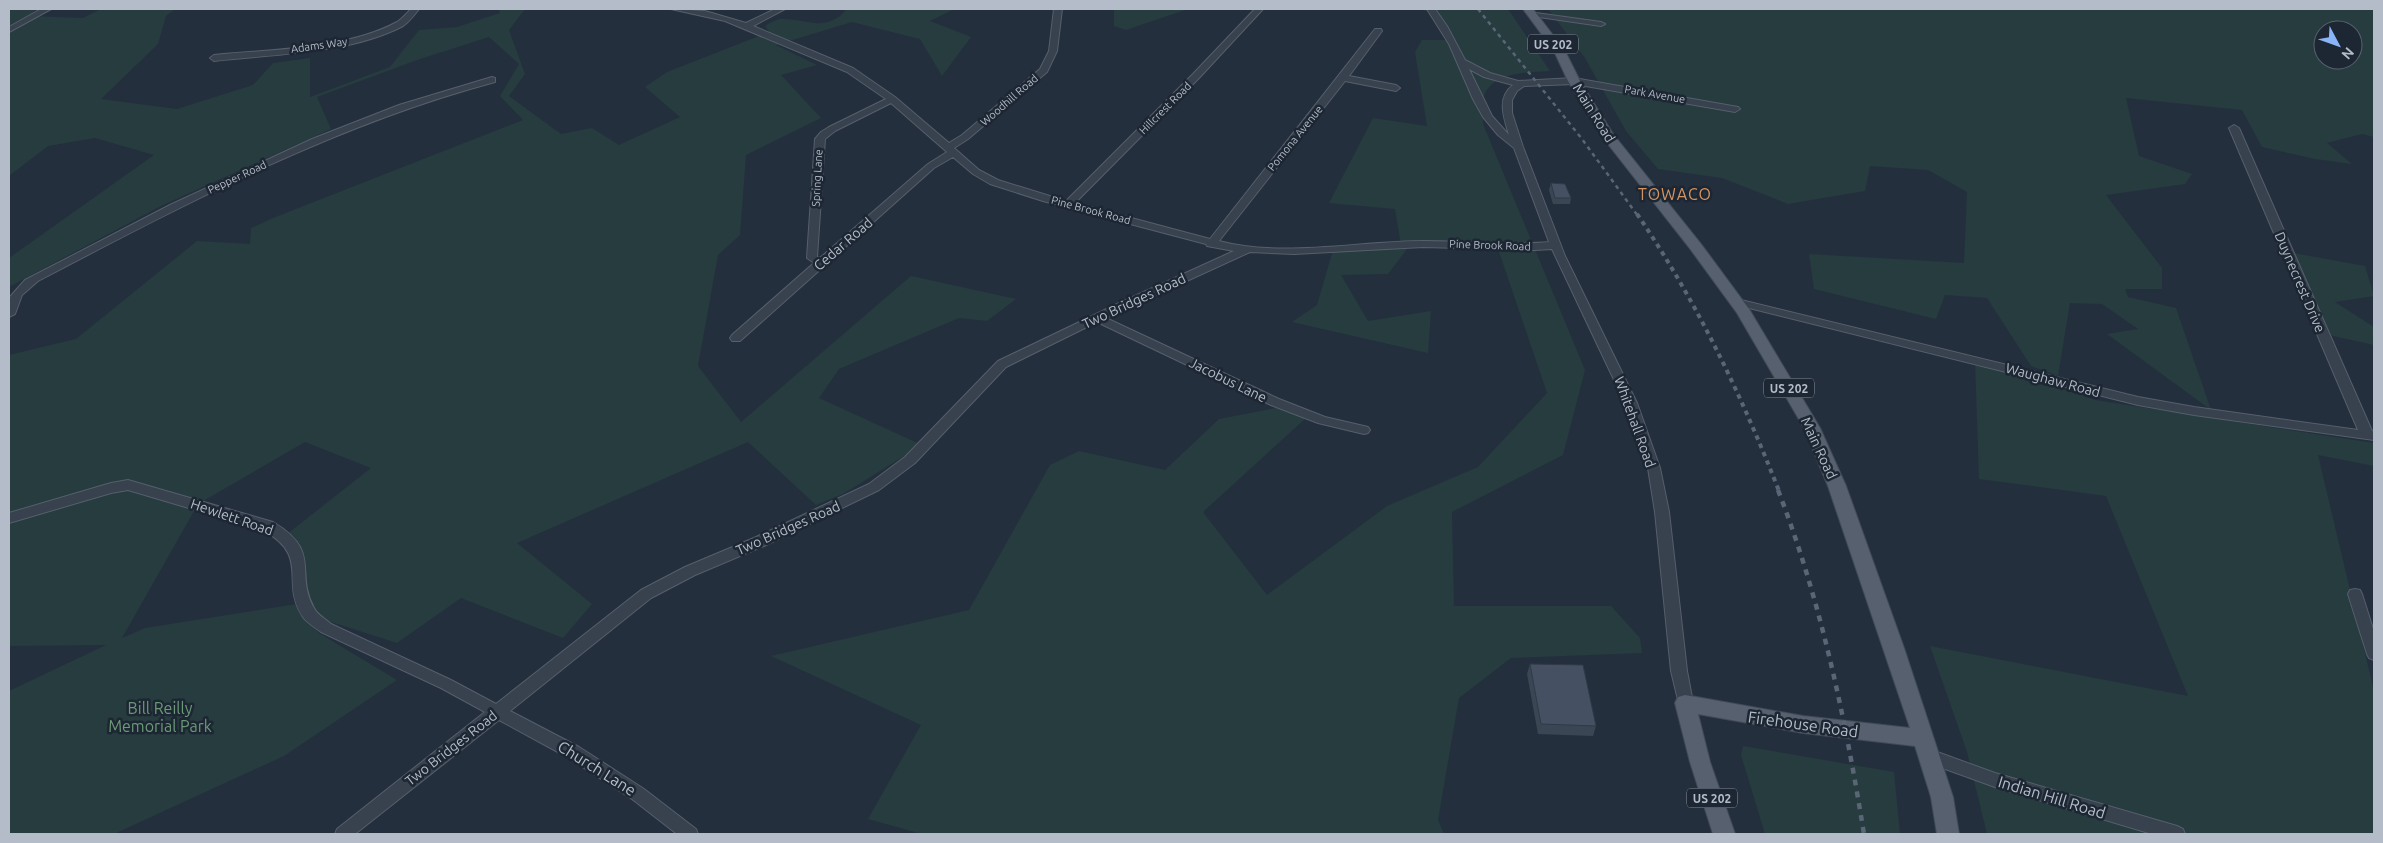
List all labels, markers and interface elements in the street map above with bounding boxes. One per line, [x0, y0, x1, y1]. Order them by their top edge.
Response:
north arrow [2313, 20, 2363, 70]
road number: US 202 [1528, 34, 1578, 54]
street label: Adams Way [290, 35, 349, 55]
text: N [2338, 44, 2357, 63]
street label: Woodhill Road [978, 72, 1040, 128]
street label: Hillcrest Road [1137, 80, 1193, 136]
street label: Main Road [1570, 81, 1618, 145]
street label: Park Avenue [1624, 83, 1686, 105]
street label: Pomona Avenue [1265, 103, 1325, 173]
street label: Spring Lane [809, 149, 825, 207]
street label: Pepper Road [206, 158, 268, 196]
district label: TOWACO [1638, 185, 1712, 203]
street label: Pine Brook Road [1050, 194, 1132, 226]
street label: Cedar Road [810, 214, 876, 274]
street label: Duynecrest Drive [2272, 229, 2328, 335]
street label: Pine Brook Road [1449, 238, 1531, 252]
street label: Two Bridges Road [1080, 270, 1188, 332]
street label: Jacobus Lane [1187, 354, 1269, 406]
street label: Waughaw Road [2004, 360, 2102, 400]
street label: Whitehall Road [1611, 374, 1659, 470]
road number: US 202 [1764, 378, 1814, 398]
street label: Main Road [1798, 415, 1840, 481]
street label: Hewlett Road [189, 495, 275, 539]
street label: Two Bridges Road [734, 498, 842, 558]
park label: Bill Reilly Memorial Park [108, 699, 212, 735]
street label: Two Bridges Road [402, 707, 500, 789]
street label: Firehouse Road [1747, 707, 1859, 741]
street label: Church Lane [555, 737, 639, 799]
street label: Indian Hill Road [1996, 772, 2108, 822]
road number: US 202 [1687, 788, 1737, 808]

